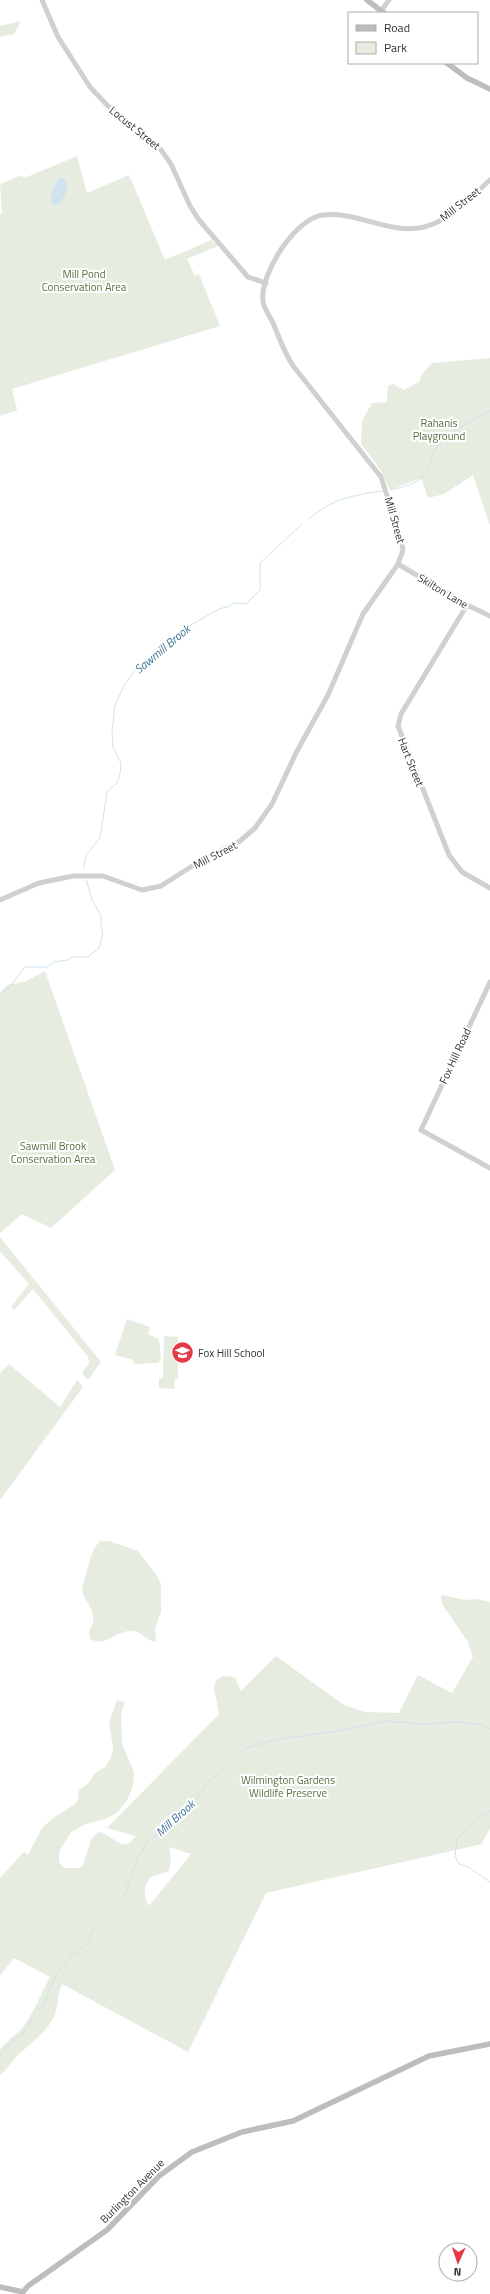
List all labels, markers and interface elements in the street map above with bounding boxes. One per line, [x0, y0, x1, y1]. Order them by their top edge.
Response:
legend [348, 12, 478, 64]
text: Road [384, 18, 410, 37]
text: Park [384, 38, 407, 57]
street label: Locust Street [106, 102, 164, 154]
street label: Mill Street [436, 183, 484, 225]
park label: Mill Pond Conservation Area [42, 266, 127, 295]
park label: Rahanis Playground [413, 415, 465, 444]
street label: Mill Street [381, 495, 409, 545]
street label: Skilton Lane [415, 570, 472, 613]
water label: Sawmill Brook [130, 619, 195, 678]
street label: Hart Street [394, 735, 428, 789]
street label: Mill Street [190, 837, 240, 873]
street label: Fox Hill Road [435, 1025, 475, 1086]
park label: Sawmill Brook Conservation Area [11, 1138, 96, 1167]
school or university icon: Fox Hill School [170, 1340, 196, 1366]
place label: Fox Hill School [198, 1345, 265, 1361]
park label: Wilmington Gardens Wildlife Preserve [241, 1772, 335, 1801]
water label: Mill Brook [151, 1794, 200, 1841]
street label: Burlington Avenue [96, 2155, 168, 2227]
north arrow [438, 2242, 478, 2282]
text: N [453, 2264, 462, 2280]

